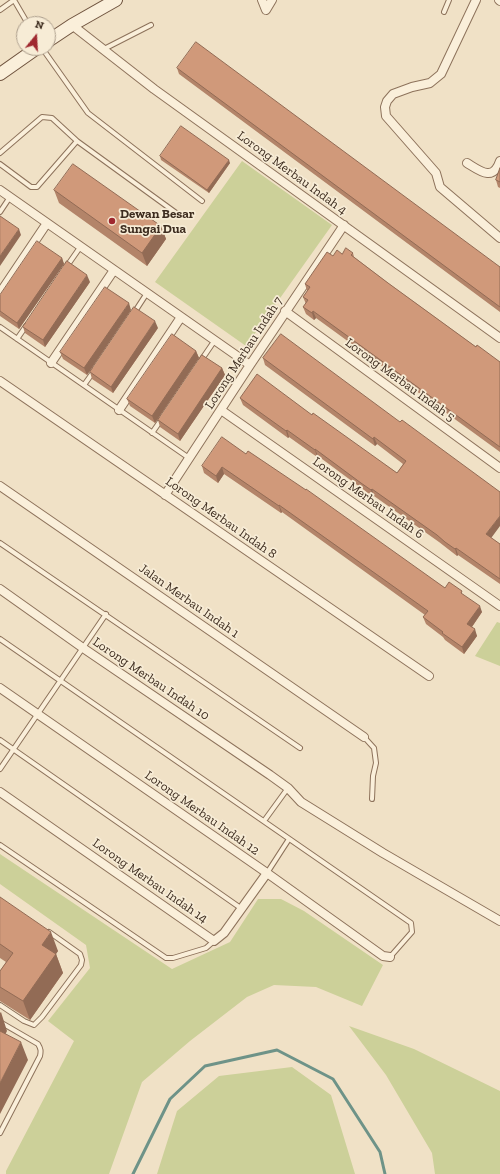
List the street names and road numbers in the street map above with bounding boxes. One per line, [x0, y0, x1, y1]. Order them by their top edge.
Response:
street label: Lorong Merbau Indah 4 [234, 128, 350, 218]
street label: Lorong Merbau Indah 7 [202, 294, 286, 412]
street label: Lorong Merbau Indah 5 [342, 335, 458, 425]
street label: Lorong Merbau Indah 6 [310, 454, 426, 542]
street label: Lorong Merbau Indah 8 [163, 474, 279, 562]
street label: Jalan Merbau Indah 1 [136, 561, 242, 641]
street label: Lorong Merbau Indah 10 [90, 634, 212, 724]
street label: Lorong Merbau Indah 12 [142, 767, 262, 859]
street label: Lorong Merbau Indah 14 [89, 835, 211, 927]

